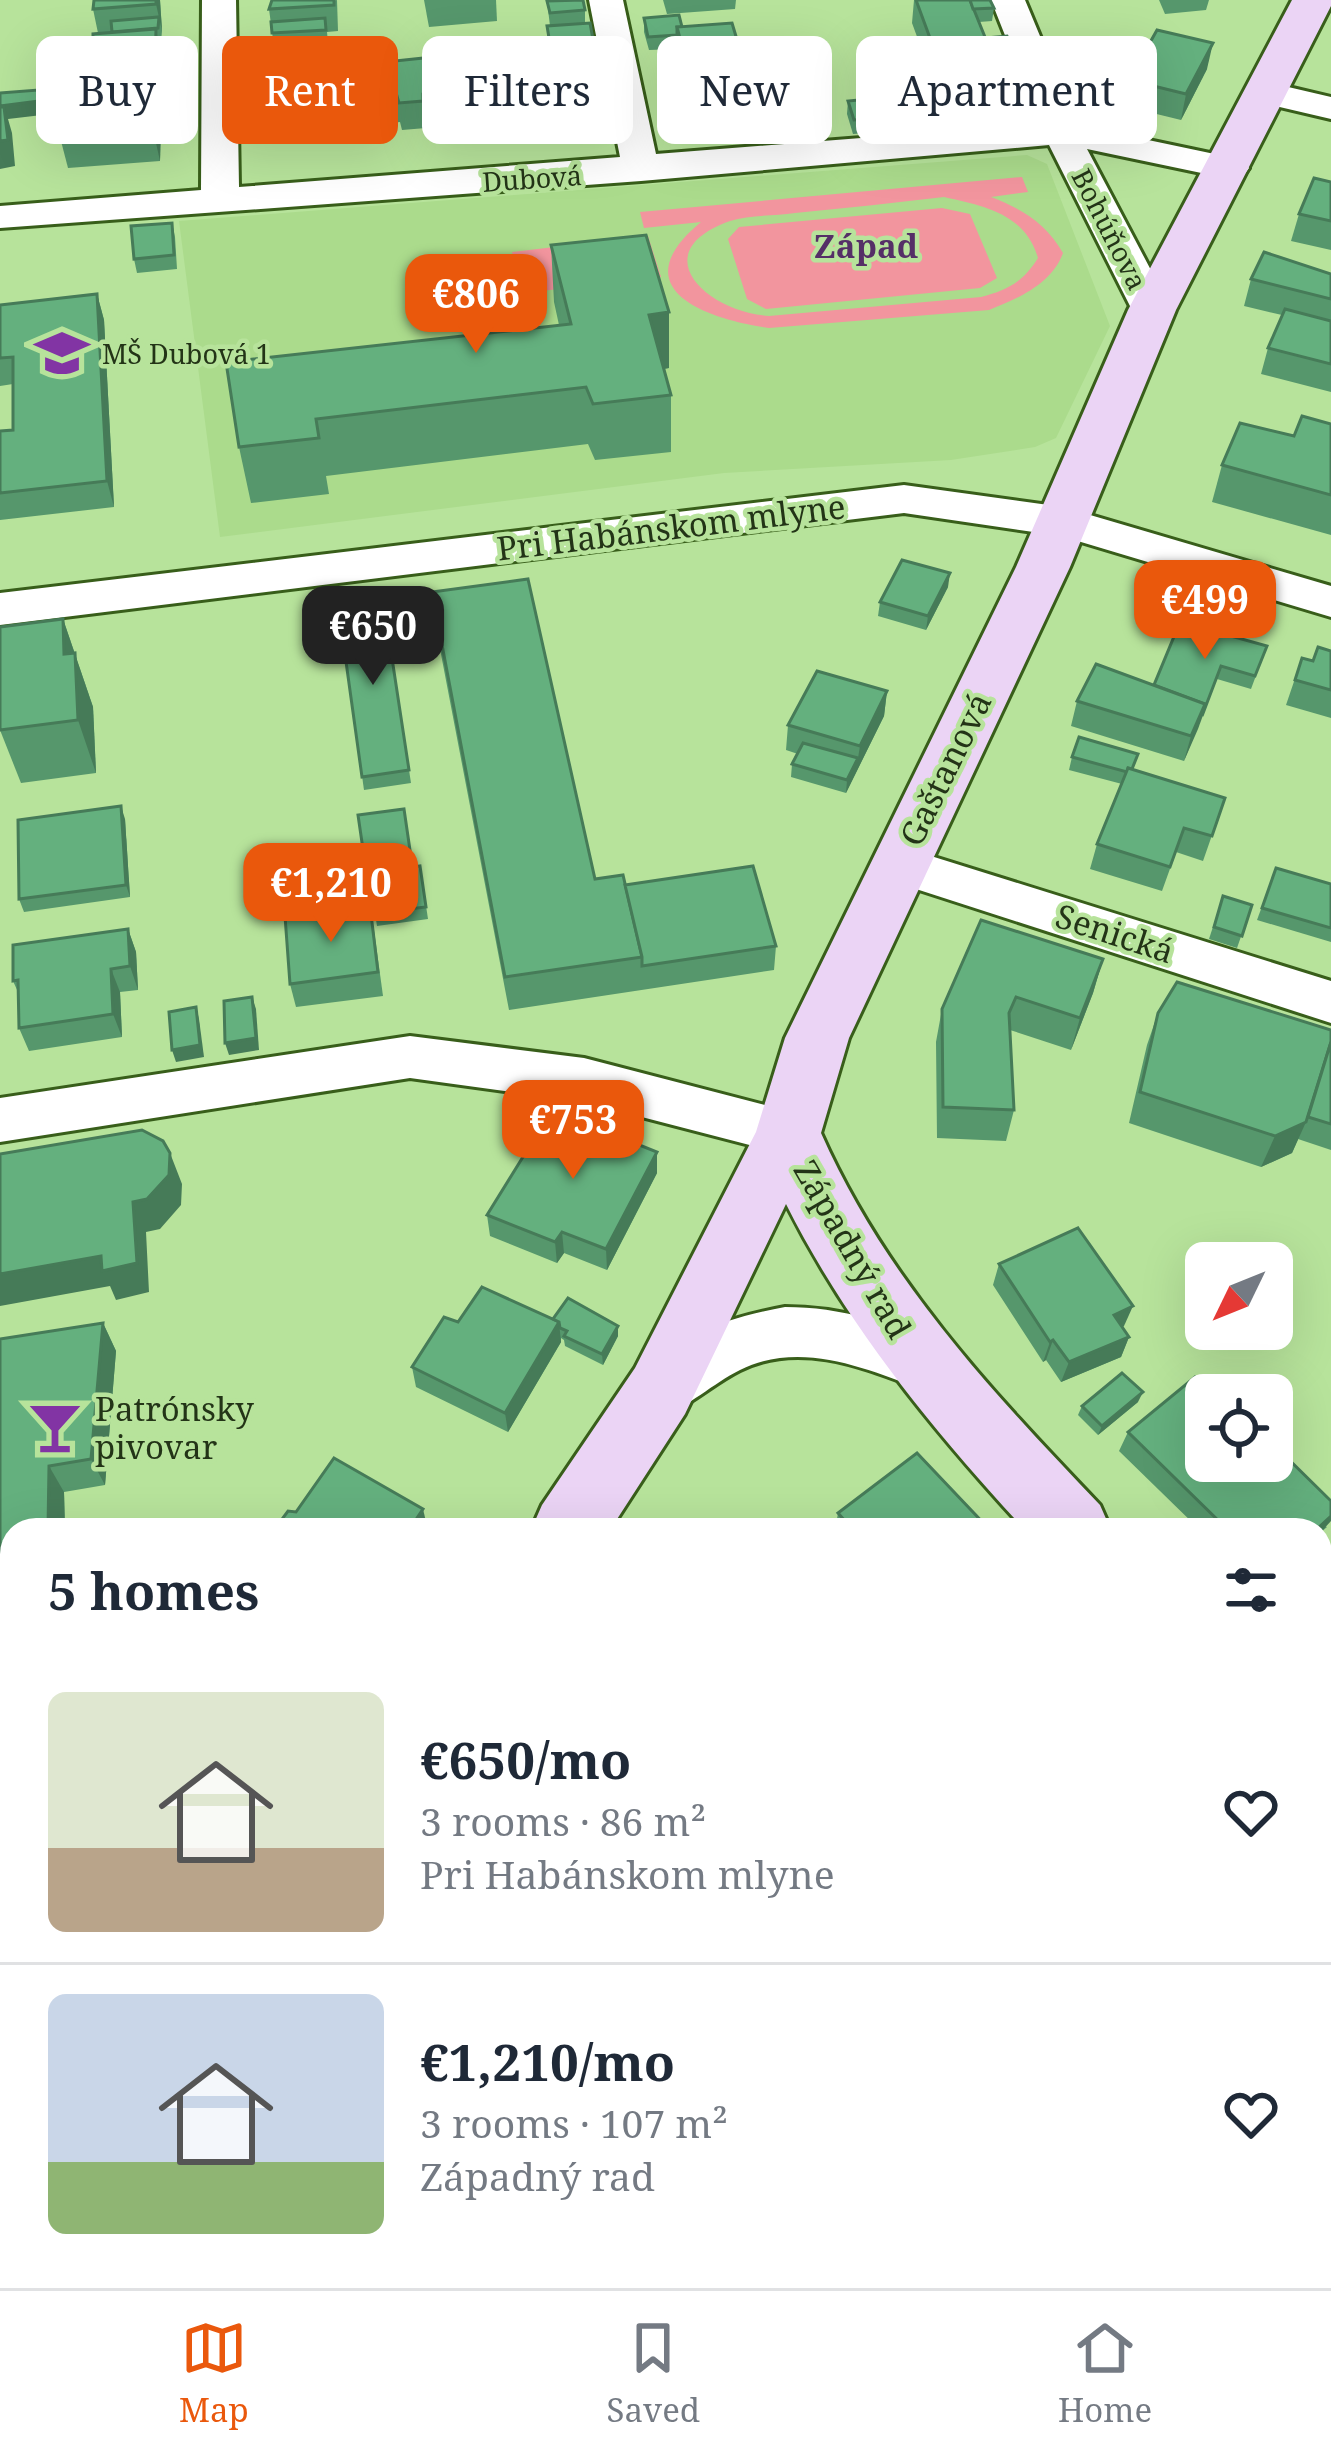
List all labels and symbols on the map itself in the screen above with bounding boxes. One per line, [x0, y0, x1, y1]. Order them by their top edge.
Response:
street label: Dubová [481, 156, 583, 200]
street label: Bohúňova [1064, 162, 1156, 296]
district label: Západ [814, 223, 918, 268]
pin: €806 [405, 254, 547, 356]
school or university icon: MŠ Dubová 1 [33, 324, 91, 382]
place label: MŠ Dubová 1 [102, 335, 271, 372]
street label: Pri Habánskom mlyne [494, 483, 848, 571]
pin: €499 [1134, 560, 1276, 662]
pin: €650 [302, 586, 444, 688]
street label: Gaštanová [889, 685, 1001, 853]
pin: €1,210 [233, 843, 429, 945]
street label: Senická [1050, 893, 1180, 973]
pin: €753 [502, 1080, 644, 1182]
street label: Západný rad [784, 1152, 922, 1346]
north arrow [1185, 1242, 1293, 1350]
place label: Patrónsky pivovar [95, 1386, 254, 1469]
bar icon: Patrónsky pivovar [26, 1398, 84, 1456]

